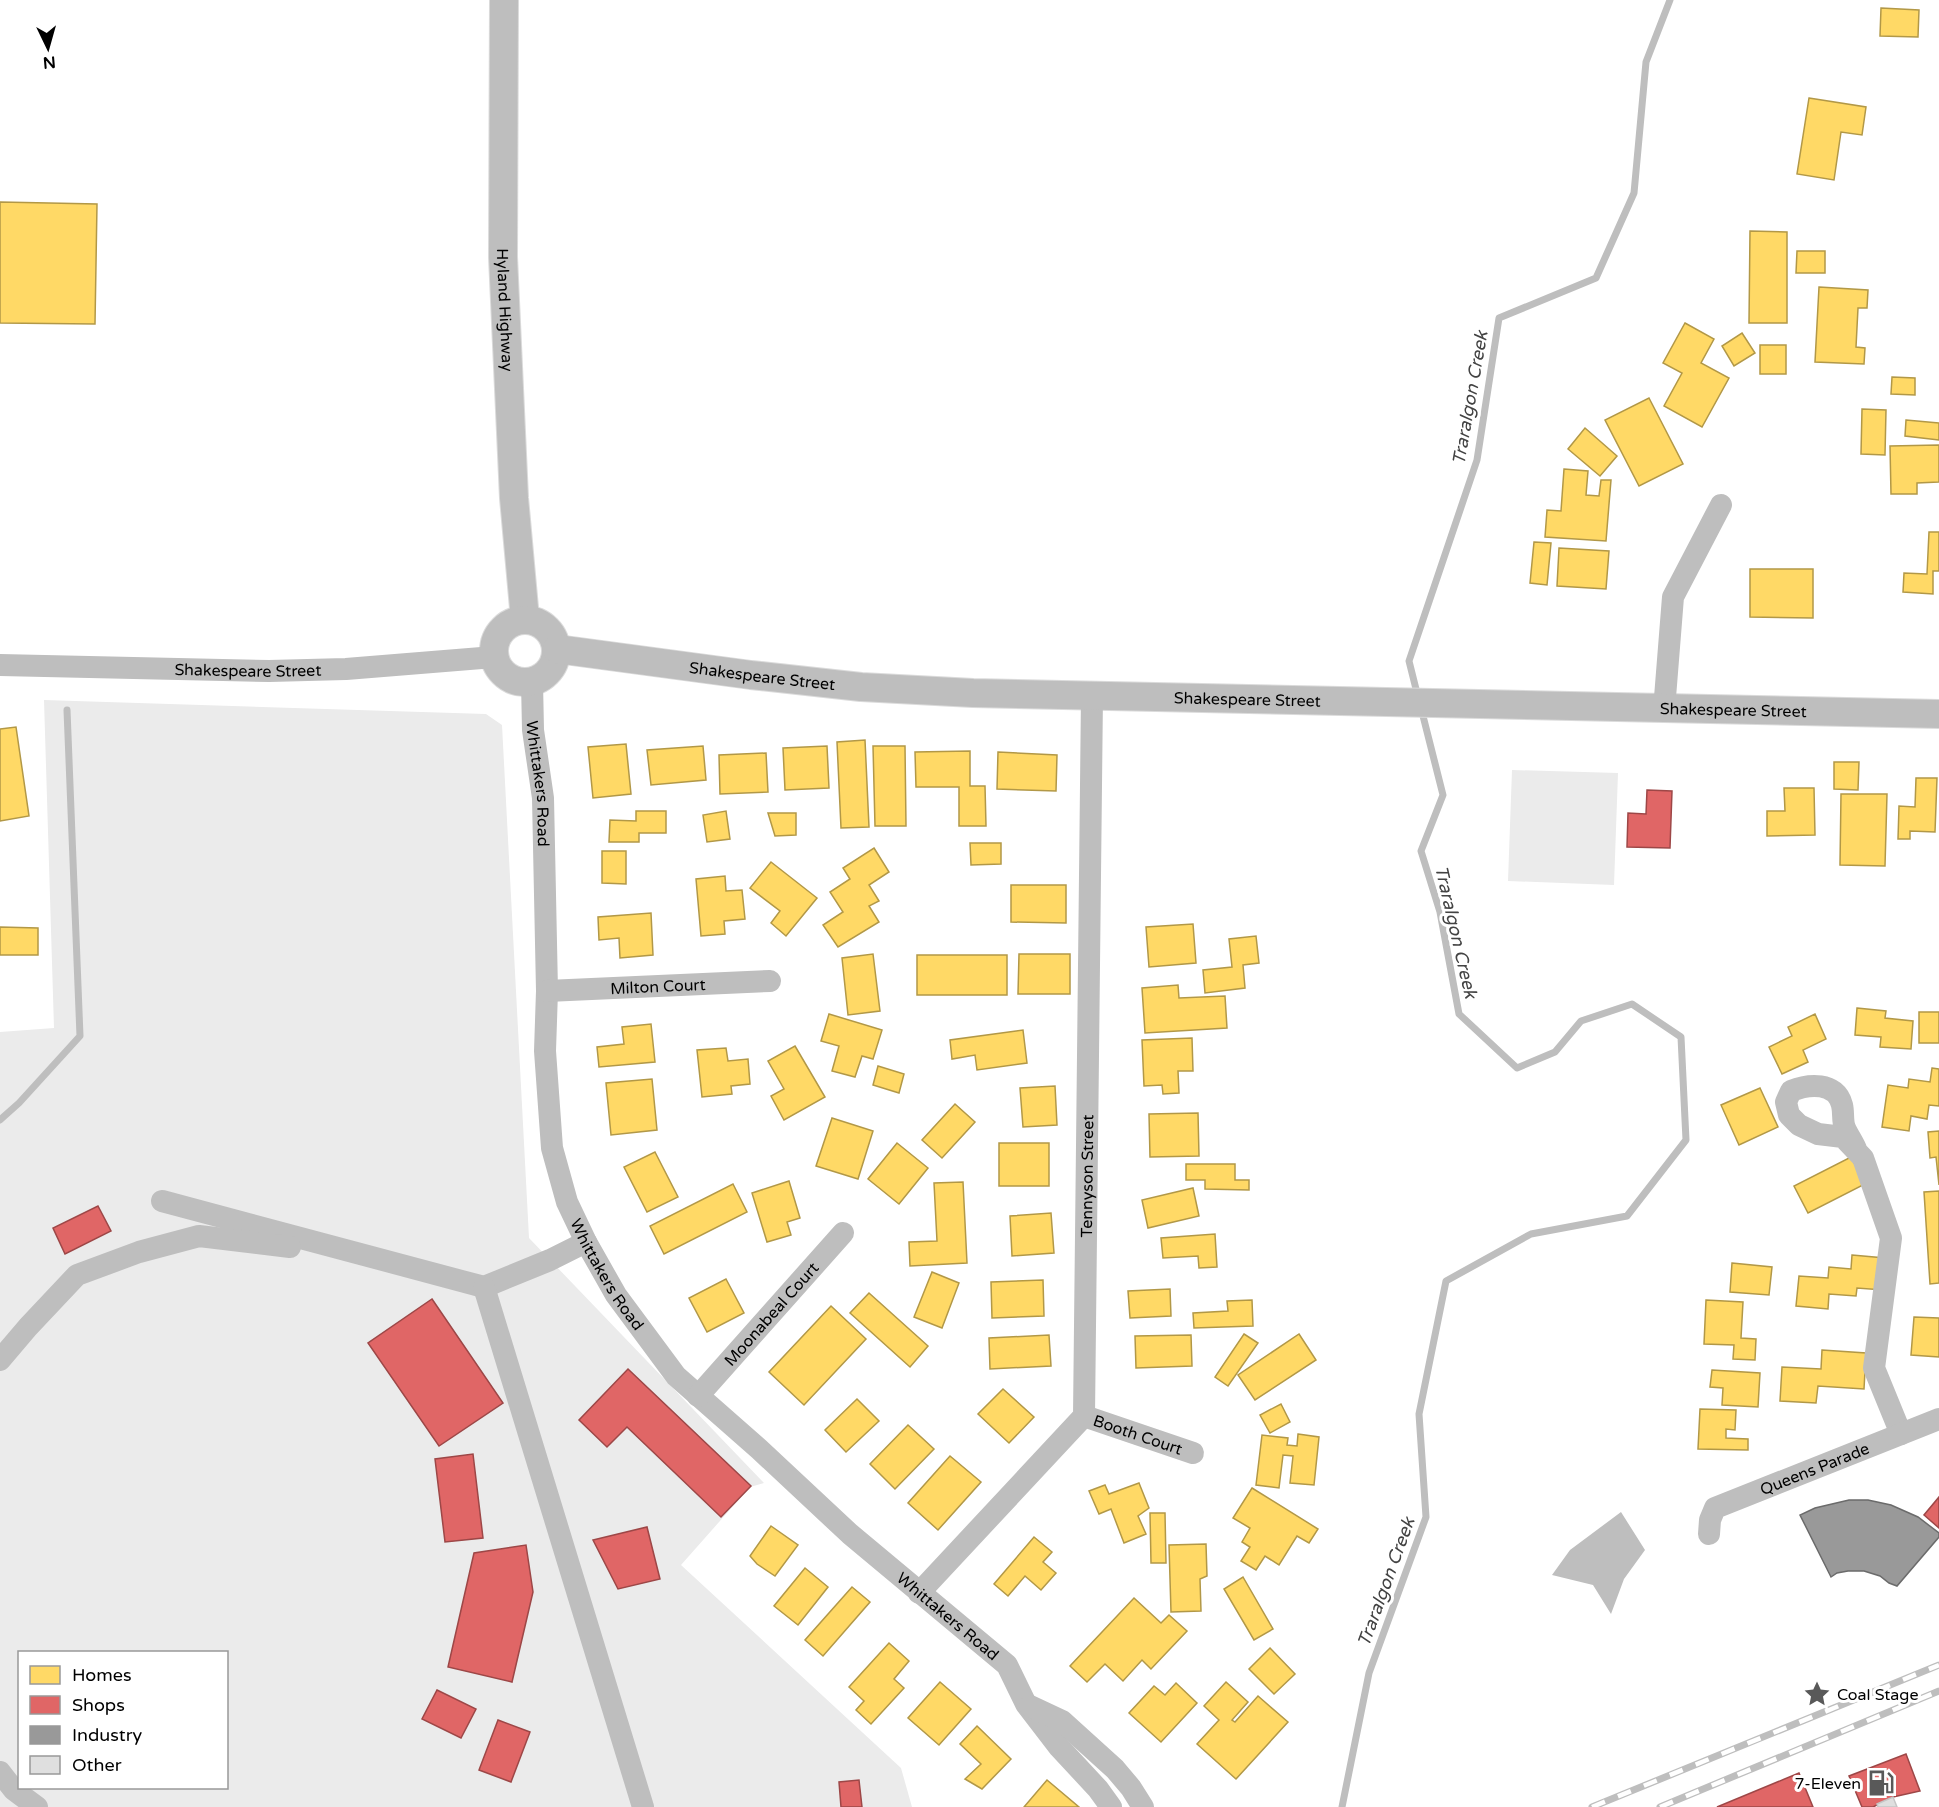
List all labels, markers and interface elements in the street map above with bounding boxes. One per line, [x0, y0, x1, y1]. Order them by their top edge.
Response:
north arrow [18, 18, 78, 78]
text: N [42, 51, 56, 72]
street label: Hyland Highway [492, 248, 517, 372]
water label: Traralgon Creek [1447, 328, 1493, 467]
street label: Shakespeare Street [688, 658, 836, 695]
street label: Shakespeare Street [174, 660, 322, 682]
street label: Shakespeare Street [1174, 688, 1321, 712]
street label: Shakespeare Street [1660, 699, 1807, 722]
street label: Whittakers Road [522, 720, 553, 847]
water label: Traralgon Creek [1430, 863, 1482, 1002]
street label: Milton Court [610, 975, 706, 999]
street label: Tennyson Street [1077, 1114, 1098, 1238]
street label: Whittakers Road [565, 1216, 648, 1335]
street label: Moonabeal Court [720, 1258, 823, 1371]
street label: Booth Court [1090, 1411, 1185, 1460]
street label: Queens Parade [1757, 1439, 1872, 1500]
water label: Traralgon Creek [1352, 1513, 1420, 1649]
street label: Whittakers Road [892, 1568, 1003, 1665]
legend [18, 1651, 228, 1789]
text: Homes [72, 1664, 132, 1686]
place icon: Coal Stage [1802, 1679, 1832, 1709]
place label: Coal Stage [1837, 1685, 1919, 1705]
text: Shops [72, 1694, 125, 1716]
text: Industry [72, 1724, 143, 1746]
text: Other [72, 1754, 122, 1776]
fuel station icon: 7-Eleven [1866, 1768, 1896, 1798]
place label: 7-Eleven [1794, 1774, 1861, 1794]

